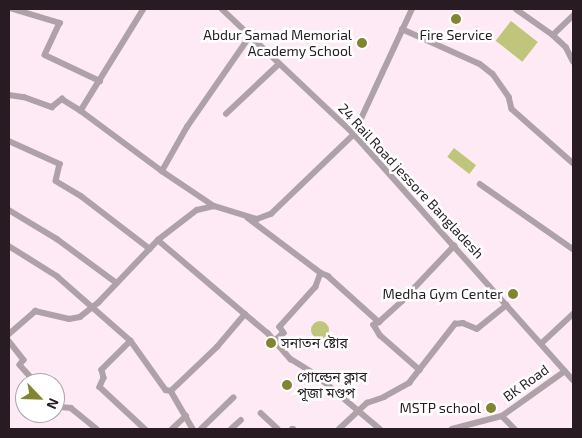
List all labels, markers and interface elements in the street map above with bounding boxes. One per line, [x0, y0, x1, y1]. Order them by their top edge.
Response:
marker: Fire Service [450, 13, 462, 25]
place label: Abdur Samad Memorial Academy School [203, 27, 352, 59]
place label: Fire Service [419, 27, 493, 43]
marker: Abdur Samad Memorial Academy School [356, 37, 368, 49]
street label: 24 Rail Road jessore Bangladesh [335, 100, 487, 262]
place label: Medha Gym Center [383, 286, 503, 302]
marker: Medha Gym Center [507, 288, 519, 300]
place label: সনাতন ষ্টোর [281, 335, 348, 351]
marker: সনাতন ষ্টোর [265, 337, 277, 349]
street label: BK Road [500, 361, 552, 405]
place label: গোল্ডেন ক্লাব পূজা মণ্ডপ [297, 369, 367, 402]
north arrow [15, 373, 65, 423]
marker: গোল্ডেন ক্লাব পূজা মণ্ডপ [281, 379, 293, 391]
text: N [43, 396, 63, 412]
place label: MSTP school [399, 400, 481, 416]
marker: MSTP school [485, 402, 497, 414]

